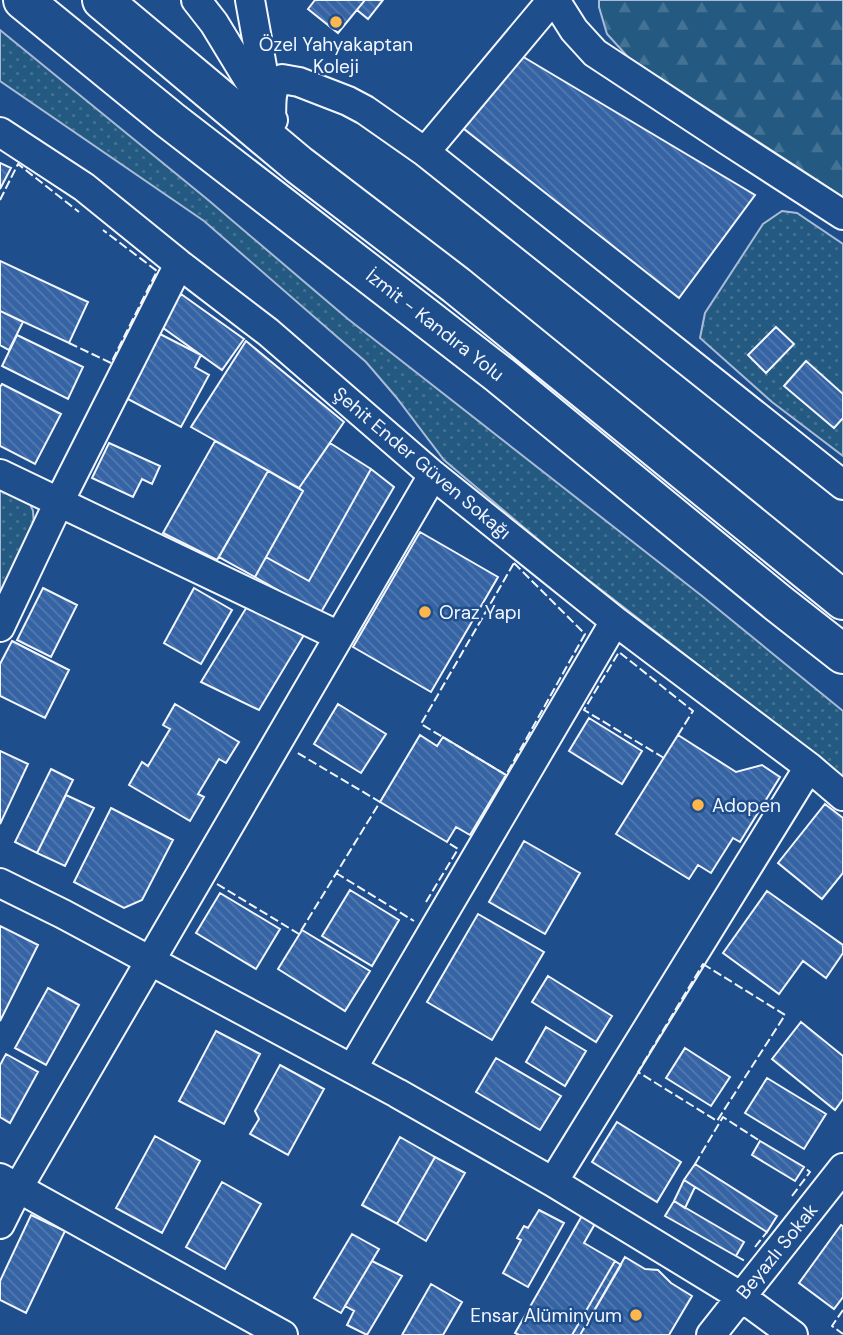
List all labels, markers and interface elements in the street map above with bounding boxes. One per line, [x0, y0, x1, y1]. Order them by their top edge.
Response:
marker: Özel Yahyakaptan Koleji [328, 14, 344, 30]
place label: Özel Yahyakaptan Koleji [259, 32, 413, 79]
street label: İzmit - Kandıra Yolu [361, 263, 509, 387]
street label: Şehit Ender Güven Sokağı [328, 381, 516, 545]
place label: Oraz Yapı [439, 600, 521, 625]
marker: Oraz Yapı [417, 604, 433, 620]
place label: Adopen [712, 793, 781, 818]
marker: Adopen [690, 797, 706, 813]
street label: Beyazlı Sokak [731, 1198, 824, 1304]
place label: Ensar Alüminyum [470, 1303, 622, 1328]
marker: Ensar Alüminyum [628, 1307, 644, 1323]

